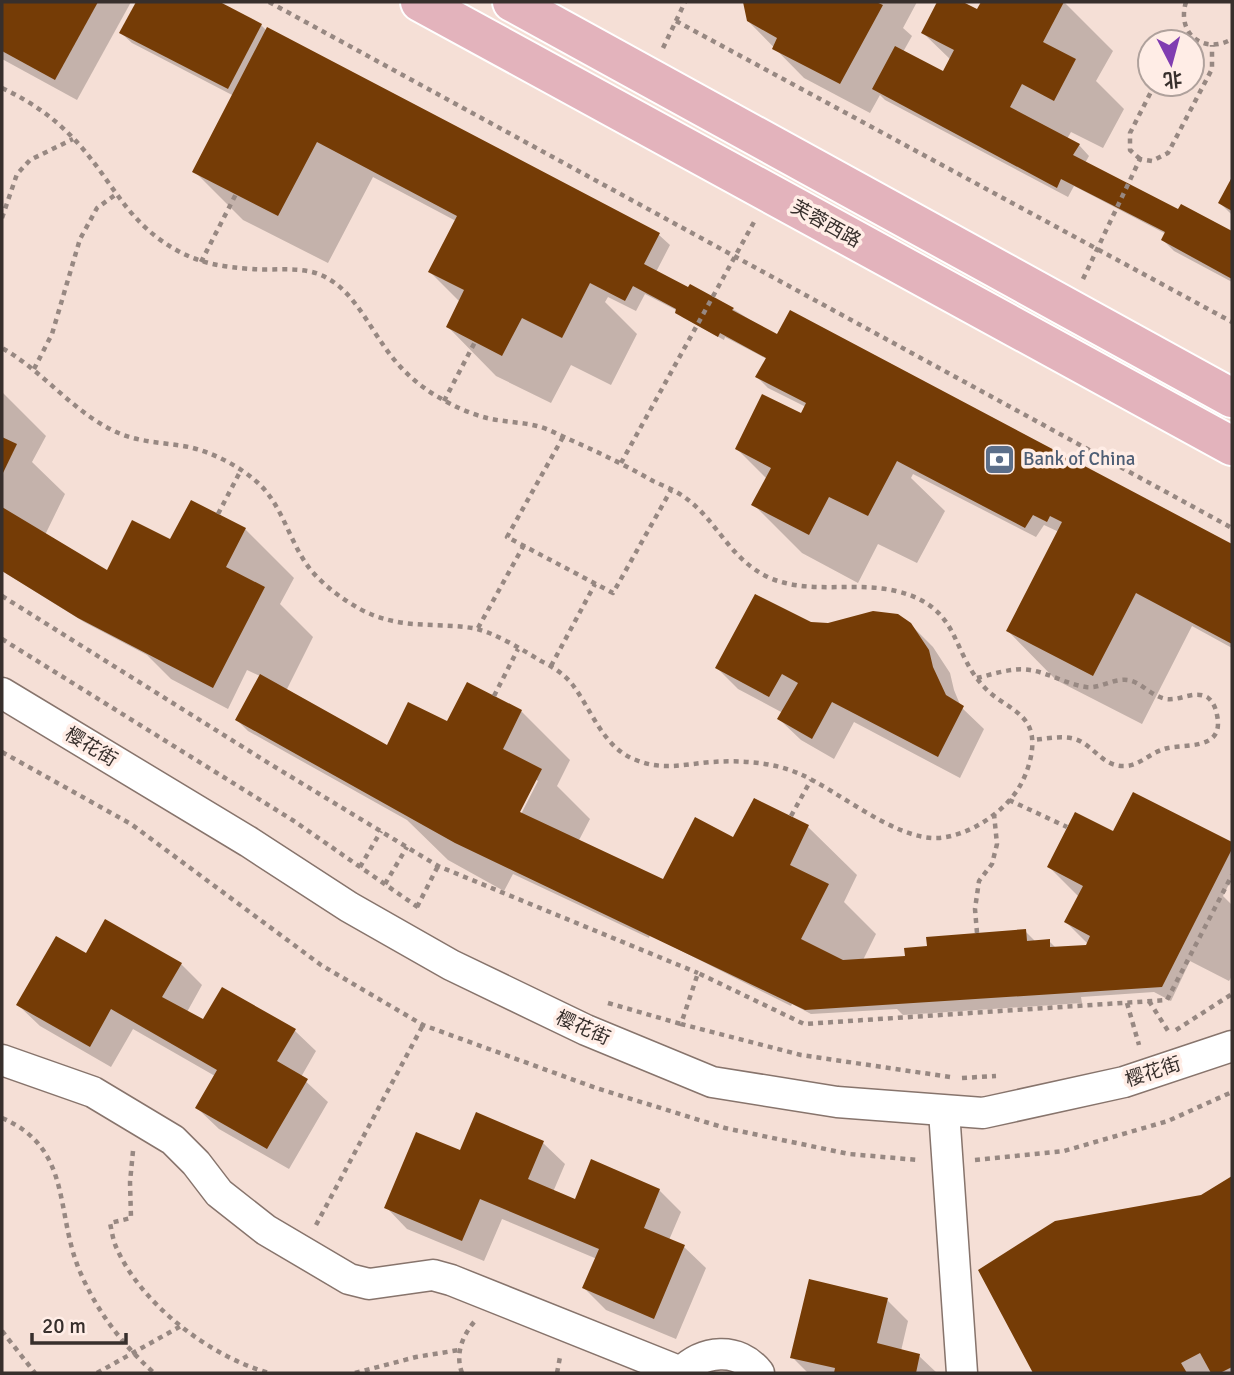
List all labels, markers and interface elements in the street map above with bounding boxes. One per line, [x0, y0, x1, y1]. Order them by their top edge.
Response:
north arrow [1136, 28, 1206, 98]
text: 北 [1162, 66, 1183, 92]
street label: 芙蓉西路 [787, 195, 865, 253]
bank icon: Bank of China [983, 442, 1017, 476]
place label: Bank of China [1023, 447, 1135, 471]
street label: 樱花街 [60, 722, 122, 772]
street label: 樱花街 [552, 1005, 614, 1051]
street label: 樱花街 [1122, 1052, 1184, 1092]
scale bar [32, 1302, 126, 1346]
text: 20 m [42, 1313, 86, 1339]

